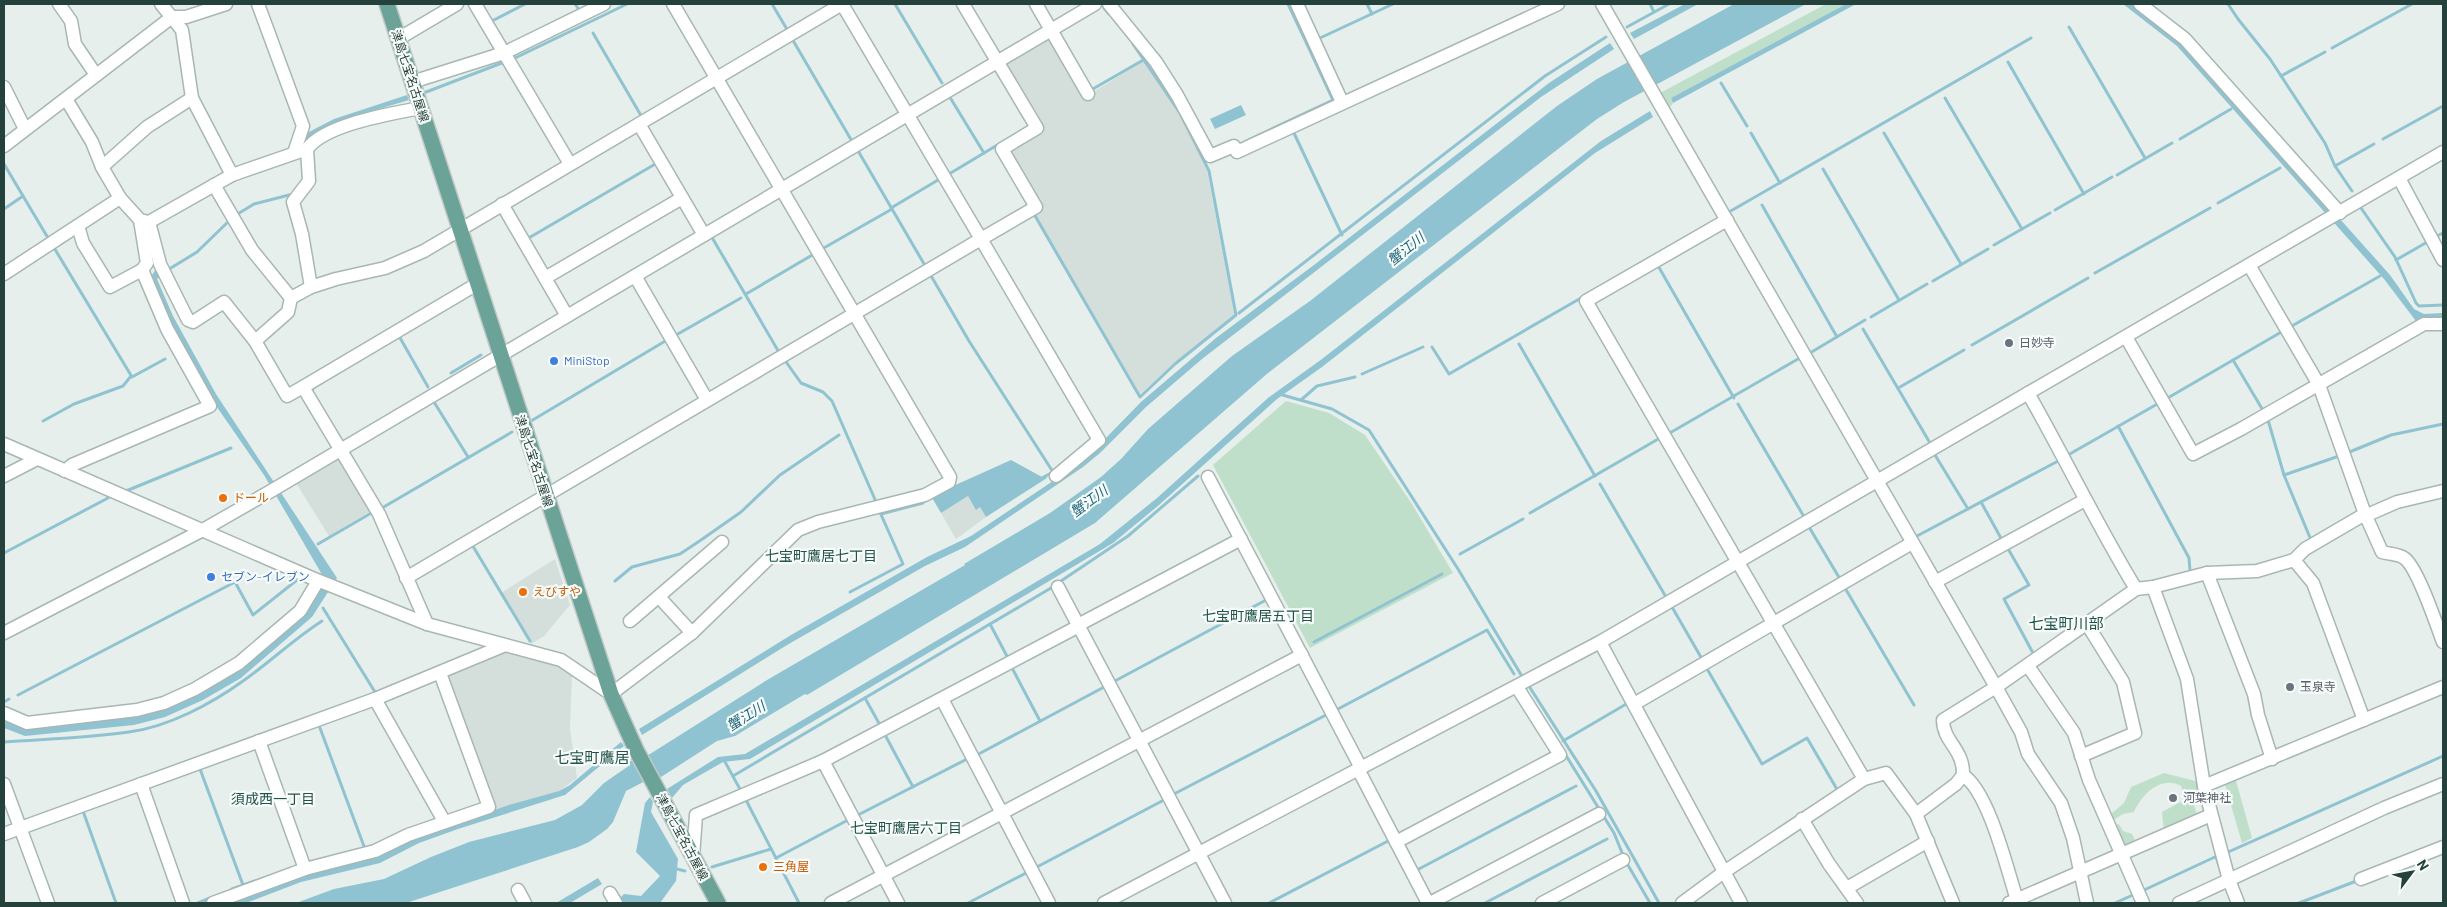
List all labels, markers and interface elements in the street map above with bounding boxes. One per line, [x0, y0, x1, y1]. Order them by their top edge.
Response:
street label: 津島七宝名古屋線 [389, 28, 432, 124]
water label: 蟹江川 [1384, 228, 1429, 268]
place label: 日妙寺 [2019, 335, 2055, 349]
marker: 日妙寺 [2003, 337, 2015, 349]
place label: MiniStop [564, 353, 610, 367]
marker: MiniStop [548, 355, 560, 367]
street label: 津島七宝名古屋線 [513, 413, 556, 509]
water label: 蟹江川 [1067, 480, 1112, 520]
place label: ドール [233, 490, 269, 504]
marker: ドール [217, 492, 229, 504]
district label: 七宝町鷹居七丁目 [765, 547, 877, 564]
place label: セブン-イレブン [221, 569, 310, 583]
marker: セブン-イレブン [205, 571, 217, 583]
place label: えびすや [533, 584, 581, 598]
marker: えびすや [517, 586, 529, 598]
district label: 七宝町鷹居五丁目 [1202, 607, 1314, 624]
district label: 七宝町川部 [2028, 614, 2104, 632]
place label: 玉泉寺 [2300, 679, 2336, 693]
marker: 玉泉寺 [2284, 681, 2296, 693]
water label: 蟹江川 [723, 696, 770, 734]
district label: 七宝町鷹居 [554, 748, 630, 766]
district label: 須成西一丁目 [231, 790, 315, 807]
place label: 河葉神社 [2183, 790, 2231, 804]
street label: 津島七宝名古屋線 [654, 791, 712, 882]
marker: 河葉神社 [2167, 792, 2179, 804]
district label: 七宝町鷹居六丁目 [850, 819, 962, 836]
north arrow [2387, 847, 2437, 897]
text: N [2414, 856, 2433, 873]
place label: 三角屋 [773, 859, 809, 873]
marker: 三角屋 [757, 861, 769, 873]

